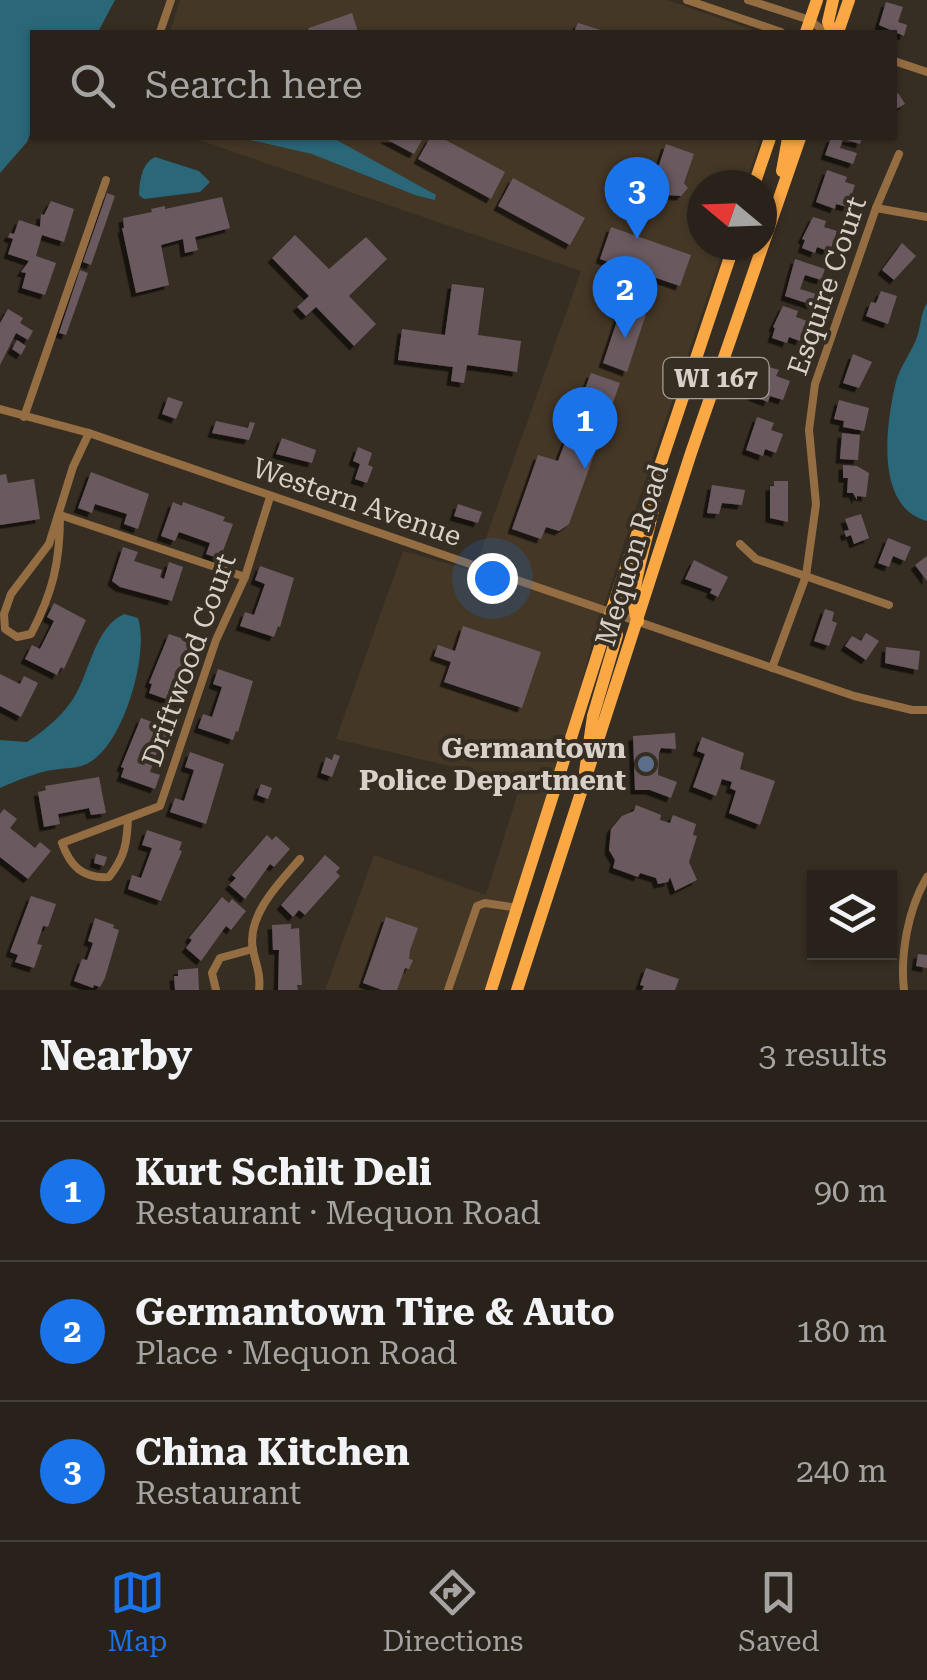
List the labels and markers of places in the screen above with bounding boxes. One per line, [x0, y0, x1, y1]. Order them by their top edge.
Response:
pin: 3 [604, 156, 670, 239]
pin: 2 [592, 255, 658, 338]
pin: 1 [552, 386, 618, 469]
place label: Germantown Police Department [359, 732, 626, 797]
marker: Germantown Police Department [635, 753, 657, 775]

